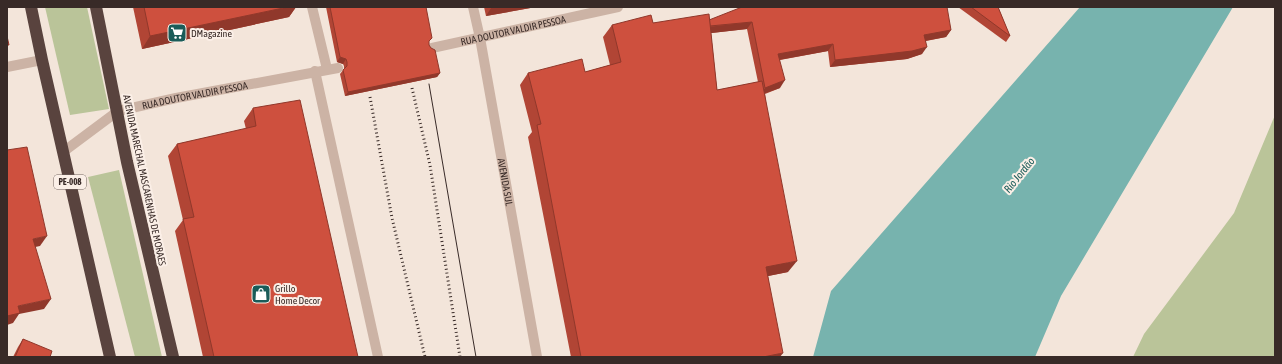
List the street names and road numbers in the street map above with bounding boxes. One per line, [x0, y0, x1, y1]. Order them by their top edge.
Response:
street label: RUA DOUTOR VALDIR PESSOA [460, 14, 567, 48]
street label: RUA DOUTOR VALDIR PESSOA [141, 80, 249, 111]
street label: AVENIDA MARECHAL MASCARENHAS DE MORAES [121, 94, 168, 266]
street label: AVENIDA SUL [496, 157, 515, 207]
road number: PE-008 [54, 175, 86, 189]

